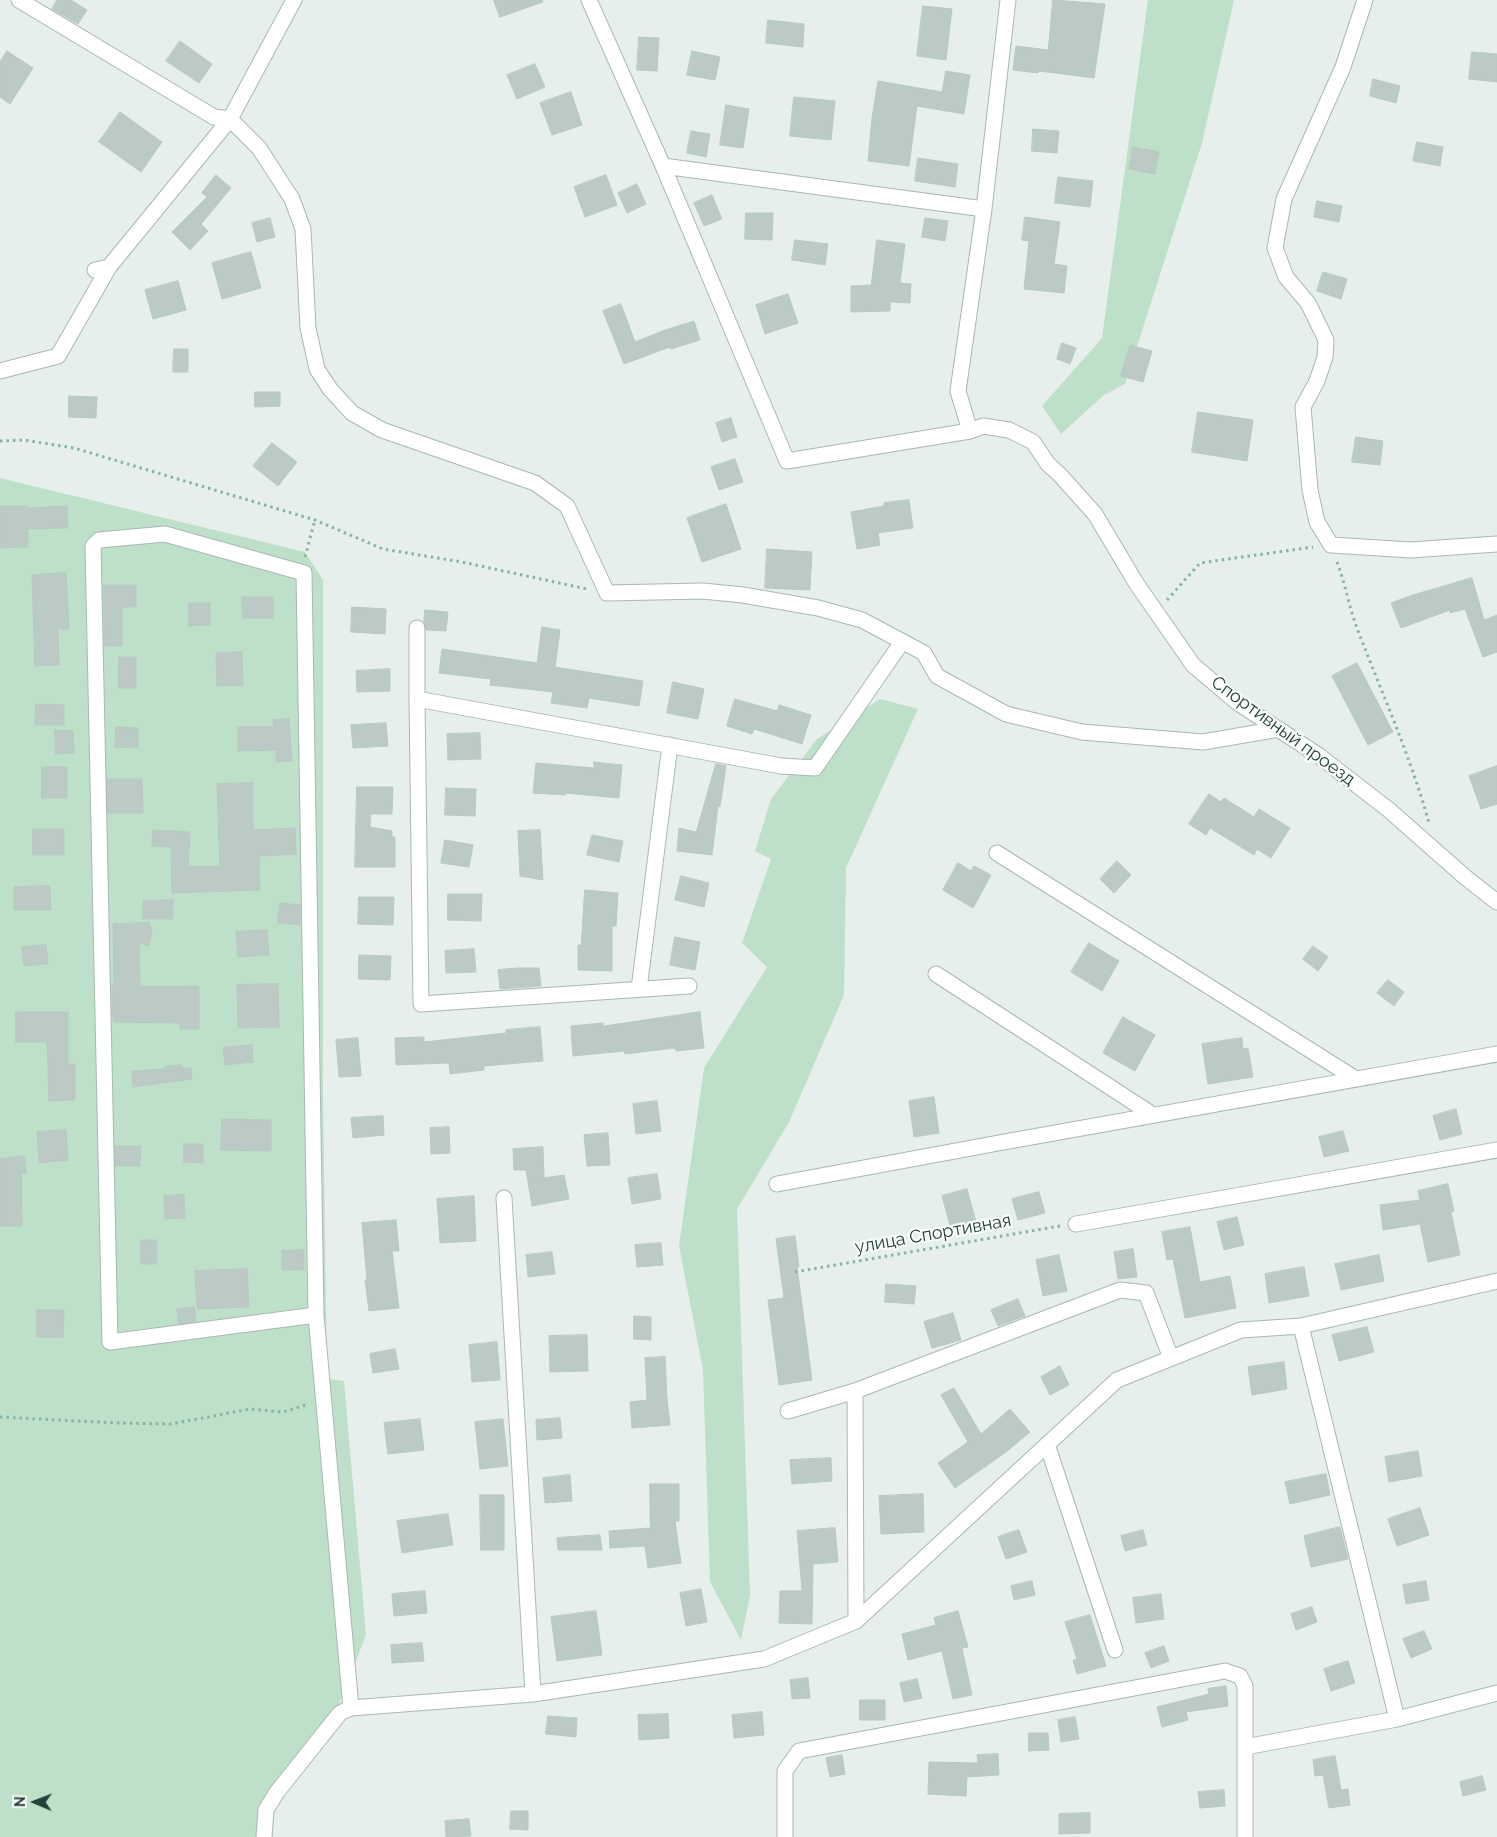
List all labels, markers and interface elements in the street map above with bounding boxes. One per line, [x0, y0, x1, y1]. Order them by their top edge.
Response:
street label: Спортивный проезд [1207, 672, 1359, 790]
street label: улица Спортивная [853, 1210, 1013, 1258]
north arrow [10, 1777, 60, 1827]
text: N [12, 1796, 28, 1807]

